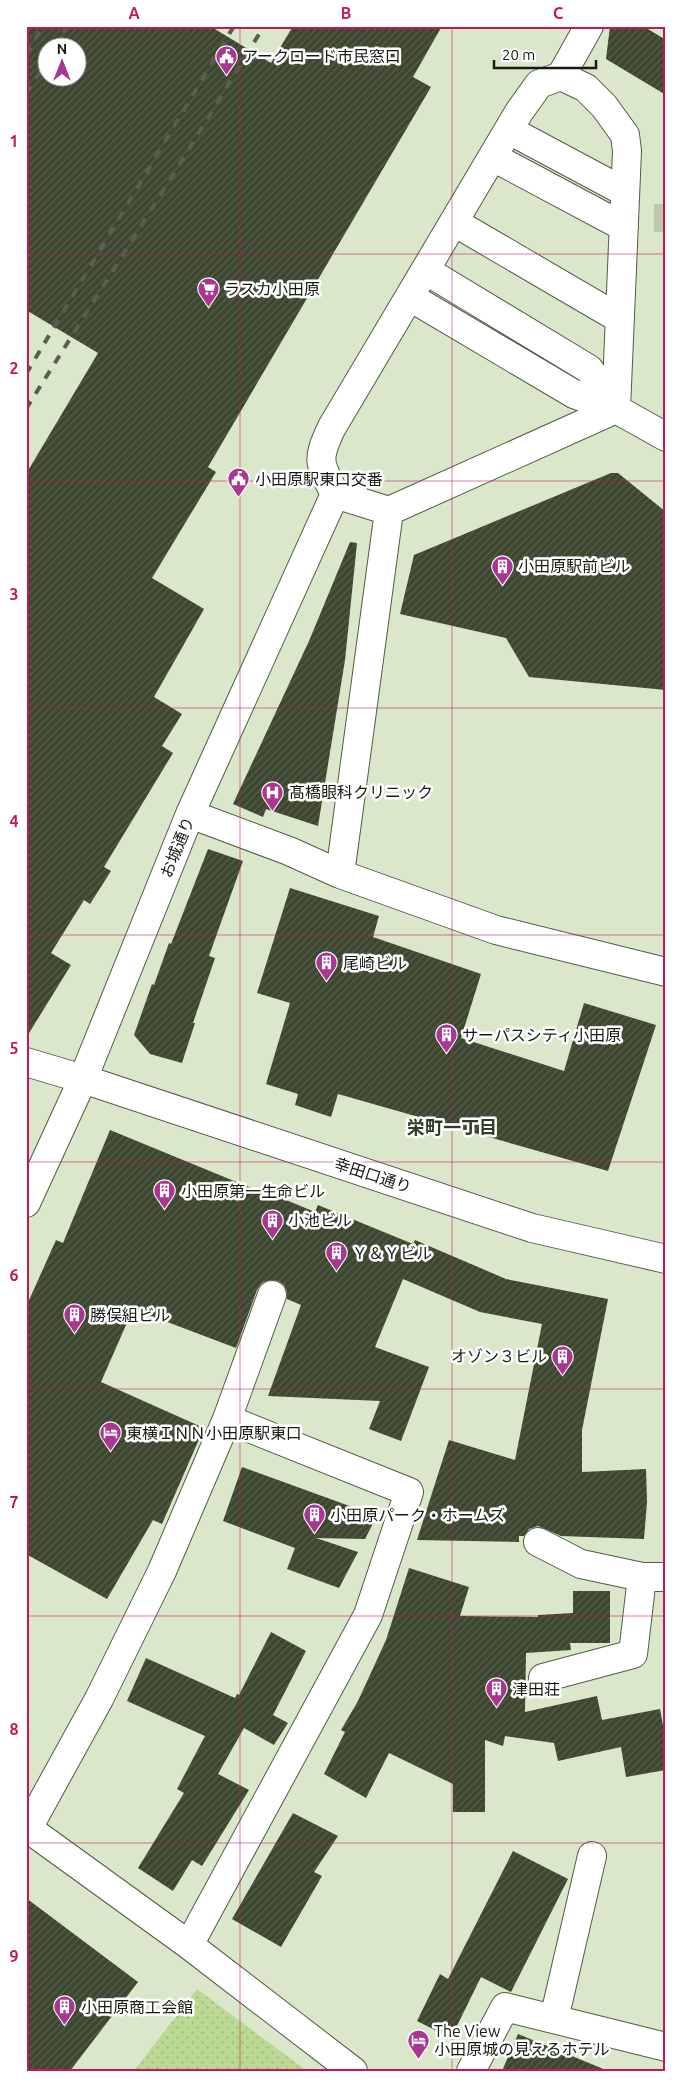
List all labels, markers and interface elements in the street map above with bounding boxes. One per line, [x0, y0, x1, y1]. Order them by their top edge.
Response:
text: A [128, 4, 140, 22]
text: B [341, 4, 351, 22]
text: C [553, 4, 563, 22]
north arrow [38, 38, 88, 88]
scale bar [494, 38, 597, 70]
text: N [57, 41, 67, 57]
public building icon: アークロード市民窓口 [214, 44, 238, 75]
text: 20 m [502, 46, 535, 63]
place label: アークロード市民窓口 [242, 47, 401, 65]
text: 1 [9, 132, 19, 150]
supermarket icon: ラスカ小田原 [196, 277, 220, 308]
place label: ラスカ小田原 [224, 280, 320, 298]
text: 2 [9, 359, 19, 377]
public building icon: 小田原駅東口交番 [227, 467, 251, 498]
place label: 小田原駅東口交番 [255, 470, 383, 488]
building icon: 小田原駅前ビル [490, 554, 514, 585]
place label: 小田原駅前ビル [518, 557, 630, 575]
text: 3 [9, 585, 19, 603]
hospital icon: 髙橋眼科クリニック [261, 780, 285, 811]
place label: 髙橋眼科クリニック [289, 783, 433, 801]
text: 4 [9, 812, 19, 830]
street label: お城通り [157, 814, 197, 880]
building icon: 尾崎ビル [315, 951, 339, 982]
place label: 尾崎ビル [343, 954, 407, 972]
building icon: サーパスシティ小田原 [434, 1023, 458, 1054]
place label: サーパスシティ小田原 [462, 1026, 621, 1044]
text: 5 [9, 1039, 19, 1057]
district label: 栄町一丁目 [407, 1117, 497, 1137]
street label: 幸田口通り [332, 1154, 414, 1196]
building icon: 小田原第一生命ビル [153, 1179, 177, 1210]
place label: 小田原第一生命ビル [181, 1182, 325, 1200]
building icon: 小池ビル [260, 1208, 284, 1239]
place label: 小池ビル [288, 1211, 352, 1229]
building icon: Ｙ＆Ｙビル [324, 1241, 348, 1272]
place label: Ｙ＆Ｙビル [352, 1244, 432, 1262]
text: 6 [9, 1266, 19, 1284]
building icon: 勝俣組ビル [62, 1303, 86, 1334]
place label: 勝俣組ビル [90, 1306, 170, 1324]
building icon: オゾン３ビル [551, 1344, 575, 1375]
place label: オゾン３ビル [451, 1347, 547, 1365]
hotel icon: 東横ＩＮＮ小田原駅東口 [98, 1421, 122, 1452]
place label: 東横ＩＮＮ小田原駅東口 [126, 1424, 302, 1442]
text: 7 [9, 1493, 19, 1511]
building icon: 小田原パーク・ホームズ [302, 1503, 326, 1534]
place label: 小田原パーク・ホームズ [330, 1506, 505, 1524]
building icon: 津田荘 [484, 1677, 508, 1708]
place label: 津田荘 [512, 1680, 560, 1698]
text: 8 [9, 1720, 19, 1738]
text: 9 [9, 1947, 19, 1965]
building icon: 小田原商工会館 [53, 1995, 77, 2026]
place label: 小田原商工会館 [81, 1998, 193, 2016]
place label: The View 小田原城の見えるホテル [434, 2022, 610, 2058]
hotel icon: The View 小田原城の見えるホテル [406, 2028, 430, 2059]

